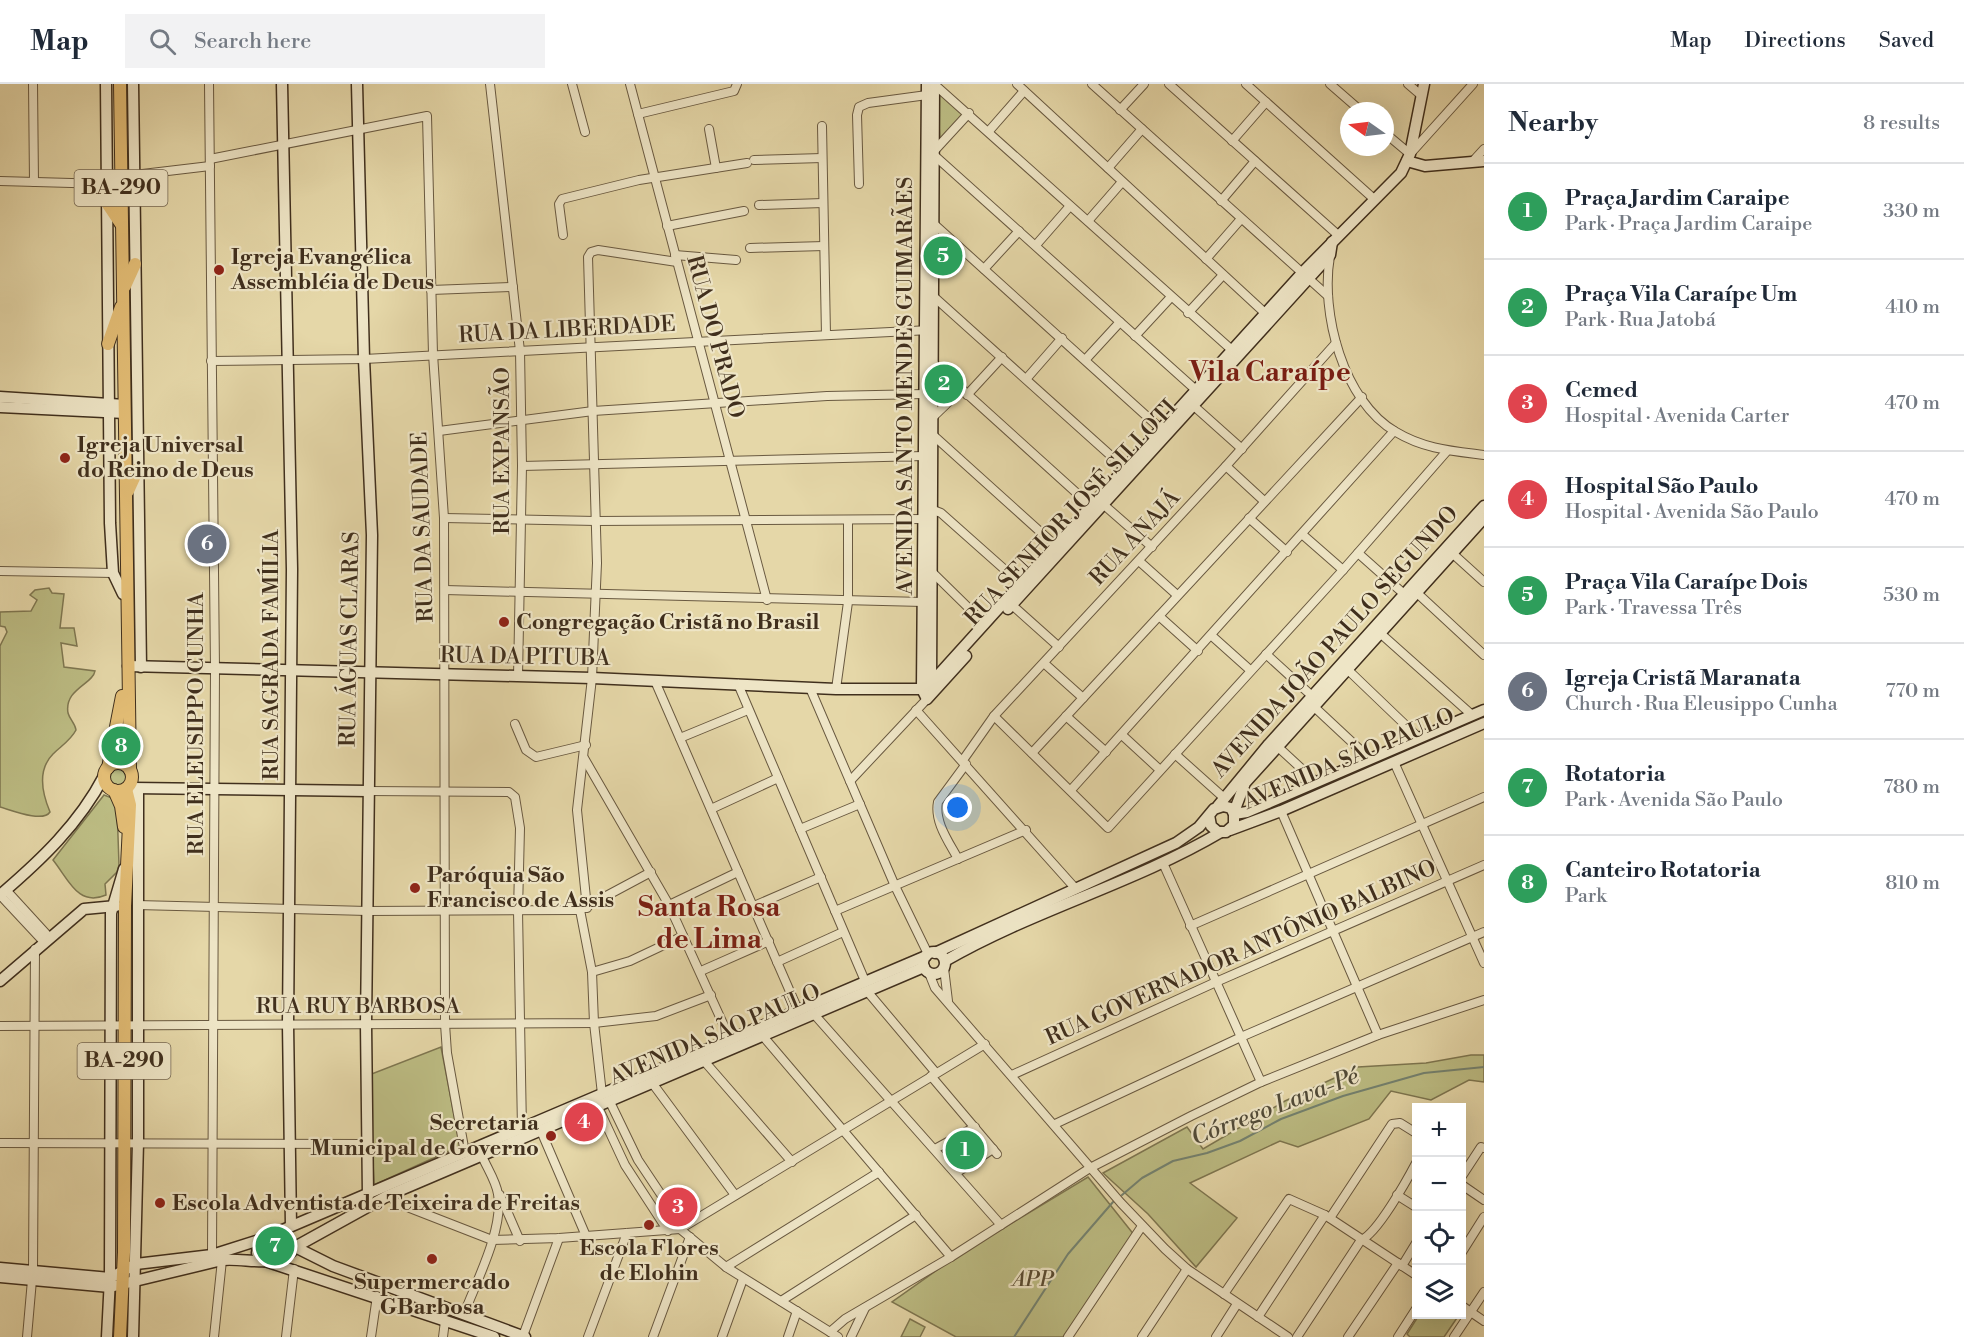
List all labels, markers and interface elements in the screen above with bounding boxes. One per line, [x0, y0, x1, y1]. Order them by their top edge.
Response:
search box [125, 14, 545, 68]
text: Map [30, 24, 89, 59]
icon: search [146, 25, 179, 58]
text: Search here [194, 28, 311, 55]
text: Map [1670, 28, 1712, 54]
text: Directions [1745, 28, 1846, 54]
text: Saved [1879, 28, 1934, 54]
north arrow [1340, 102, 1394, 156]
text: Nearby [1508, 107, 1598, 139]
text: 8 results [1863, 111, 1940, 136]
road number: BA-290 [74, 170, 168, 206]
street label: AVENIDA SANTO MENDES GUIMARÃES [891, 177, 919, 596]
text: Praça Jardim Caraipe [1565, 185, 1790, 212]
text: 1 [1523, 199, 1532, 224]
text: 330 m [1883, 199, 1940, 224]
text: Park · Praça Jardim Caraipe [1565, 212, 1812, 237]
pin: 5 [924, 234, 962, 279]
place label: Igreja Evangélica Assembléia de Deus [230, 244, 434, 296]
street label: RUA DO PRADO [680, 252, 750, 422]
marker: Igreja Evangélica Assembléia de Deus [212, 263, 226, 277]
text: Praça Vila Caraípe Um [1565, 281, 1797, 308]
text: 2 [1521, 295, 1534, 320]
text: 410 m [1885, 295, 1940, 320]
text: Park · Rua Jatobá [1565, 308, 1716, 333]
street label: RUA DA LIBERDADE [458, 311, 676, 349]
district label: Vila Caraípe [1188, 355, 1351, 390]
pin: 2 [924, 362, 964, 406]
street label: RUA EXPANSÃO [488, 367, 516, 535]
text: Cemed [1565, 377, 1638, 404]
text: 3 [1521, 391, 1534, 416]
text: 470 m [1884, 391, 1940, 416]
street label: RUA SENHOR JOSÉ SILLOTI [958, 393, 1183, 632]
text: Hospital · Avenida Carter [1565, 404, 1789, 429]
street label: RUA DA SAUDADE [406, 431, 440, 623]
place label: Igreja Universal do Reino de Deus [77, 432, 254, 484]
marker: Igreja Universal do Reino de Deus [58, 451, 72, 465]
text: Hospital São Paulo [1565, 473, 1759, 500]
street label: RUA ANAJÁ [1083, 483, 1187, 591]
text: 4 [1521, 487, 1534, 512]
text: 470 m [1884, 487, 1940, 512]
street label: AVENIDA JOÃO PAULO SEGUNDO [1204, 500, 1464, 784]
text: Hospital · Avenida São Paulo [1565, 500, 1819, 525]
pin: 6 [188, 522, 226, 566]
street label: RUA SAGRADA FAMÍLIA [257, 529, 285, 781]
street label: RUA ÁGUAS CLARAS [334, 531, 365, 747]
text: Praça Vila Caraípe Dois [1565, 569, 1808, 596]
text: 5 [1521, 583, 1534, 608]
text: 530 m [1883, 583, 1940, 608]
street label: RUA ELEUSIPPO CUNHA [183, 591, 210, 856]
text: Park · Travessa Três [1565, 596, 1742, 621]
place label: Congregação Cristã no Brasil [516, 609, 819, 636]
marker: Congregação Cristã no Brasil [497, 615, 511, 629]
street label: RUA DA PITUBA [440, 642, 611, 672]
text: Igreja Cristã Maranata [1565, 665, 1801, 692]
text: 6 [1521, 679, 1534, 704]
text: 770 m [1885, 679, 1940, 704]
text: Church · Rua Eleusippo Cunha [1565, 692, 1838, 717]
street label: AVENIDA SÃO PAULO [1238, 701, 1459, 816]
pin: 8 [102, 724, 140, 768]
text: Rotatoria [1565, 761, 1665, 788]
text: 7 [1522, 775, 1533, 800]
text: 780 m [1883, 775, 1940, 800]
text: Park · Avenida São Paulo [1565, 788, 1783, 813]
your location [943, 793, 972, 822]
street label: RUA GOVERNADOR ANTÔNIO BALBINO [1041, 852, 1441, 1052]
text: Canteiro Rotatoria [1565, 857, 1761, 884]
place label: Paróquia São Francisco de Assis [427, 862, 614, 914]
text: 8 [1521, 871, 1534, 896]
text: 810 m [1885, 871, 1940, 896]
marker: Paróquia São Francisco de Assis [408, 881, 422, 895]
text: Park [1565, 884, 1607, 909]
district label: Santa Rosa de Lima [638, 890, 781, 957]
street label: AVENIDA SÃO PAULO [604, 977, 825, 1092]
street label: RUA RUY BARBOSA [256, 993, 461, 1020]
road number: BA-290 [78, 1043, 170, 1079]
water label: Córrego Lava-Pé [1187, 1061, 1365, 1153]
pin: 4 [564, 1100, 604, 1144]
map controls [1412, 1103, 1466, 1319]
button: + [1412, 1103, 1466, 1157]
place label: Secretaria Municipal de Governo [310, 1110, 540, 1162]
pin: 1 [946, 1128, 984, 1172]
marker: Secretaria Municipal de Governo [544, 1129, 558, 1143]
button: − [1412, 1157, 1466, 1211]
pin: 3 [658, 1184, 698, 1230]
place label: Escola Adventista de Teixeira de Freitas [172, 1190, 580, 1217]
marker: Escola Adventista de Teixeira de Freitas [153, 1196, 167, 1210]
button: locate [1412, 1211, 1466, 1265]
marker: Escola Flores de Elohin [642, 1218, 656, 1232]
pin: 7 [256, 1224, 294, 1268]
place label: Escola Flores de Elohin [579, 1235, 719, 1287]
marker: Supermercado GBarbosa [425, 1252, 439, 1266]
button: layers [1412, 1265, 1466, 1319]
park label: APP [1010, 1266, 1054, 1293]
place label: Supermercado GBarbosa [354, 1269, 510, 1321]

